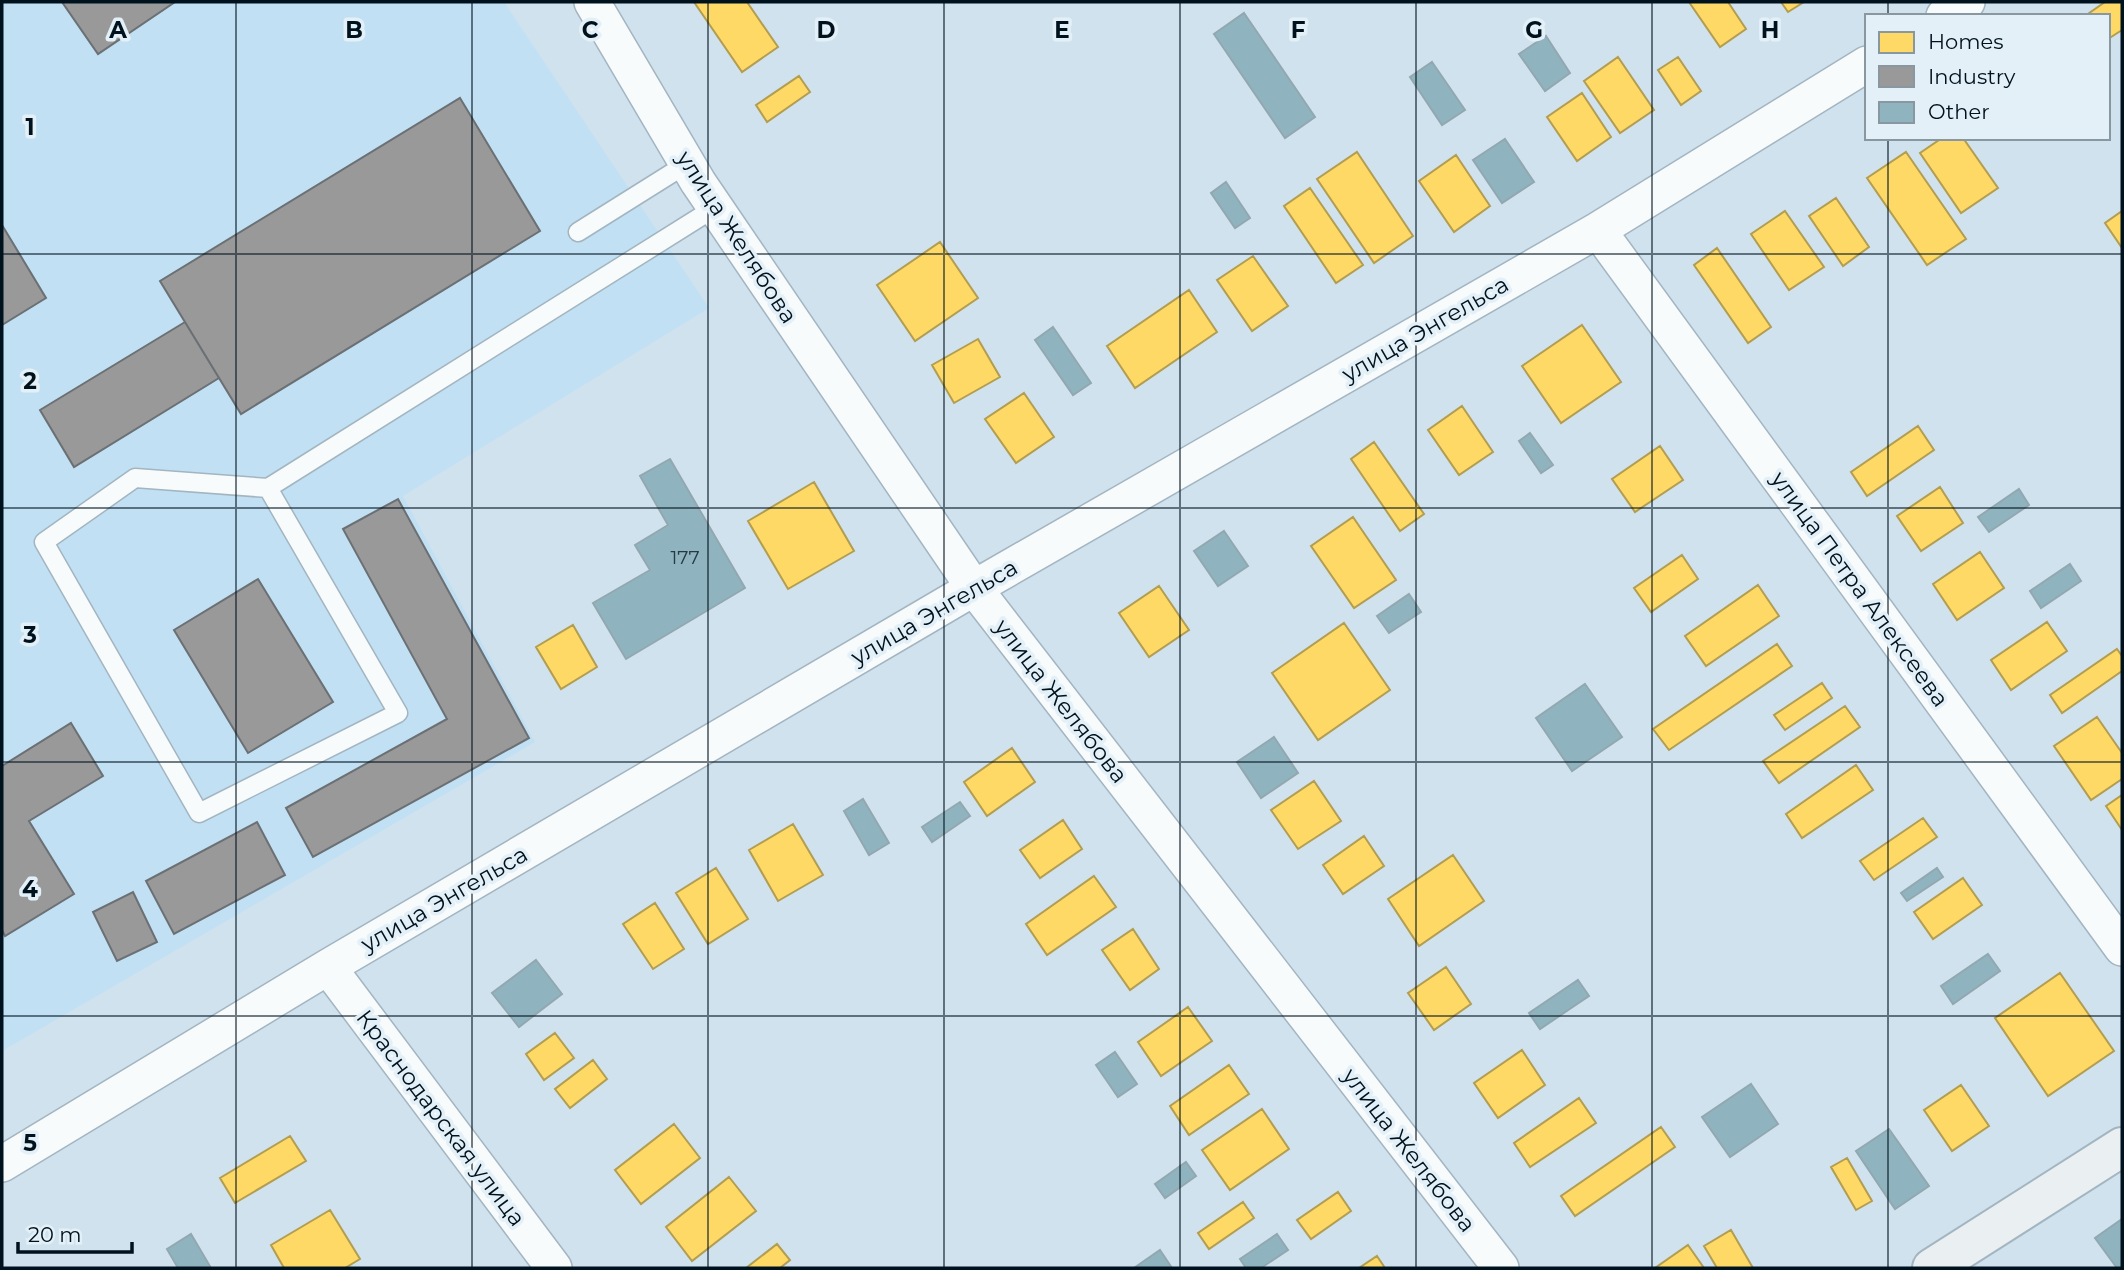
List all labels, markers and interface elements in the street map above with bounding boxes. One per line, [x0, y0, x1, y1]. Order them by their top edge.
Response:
legend [1865, 14, 2110, 140]
text: A [108, 16, 127, 44]
text: B [345, 16, 363, 44]
text: C [582, 16, 599, 44]
text: D [817, 16, 836, 44]
text: E [1054, 16, 1070, 44]
text: F [1291, 16, 1306, 44]
text: G [1525, 16, 1543, 44]
text: H [1761, 16, 1779, 44]
text: Homes [1928, 29, 2003, 54]
text: Industry [1928, 64, 2016, 89]
text: Other [1928, 99, 1990, 124]
text: 1 [25, 113, 35, 141]
street label: улица Желябова [670, 145, 803, 328]
street label: улица Энгельса [1336, 270, 1513, 389]
text: 2 [23, 367, 37, 395]
street label: улица Петра Алексеева [1765, 465, 1955, 712]
house number: 177 [670, 546, 700, 569]
street label: улица Энгельса [845, 553, 1022, 672]
street label: улица Желябова [988, 613, 1134, 788]
text: 3 [22, 621, 37, 649]
street label: улица Энгельса [355, 840, 532, 959]
text: 4 [22, 875, 38, 903]
street label: Краснодарская улица [351, 1004, 531, 1232]
street label: улица Желябова [1336, 1062, 1482, 1237]
text: 5 [23, 1129, 37, 1157]
scale bar [18, 1210, 131, 1254]
text: 20 m [28, 1222, 82, 1247]

